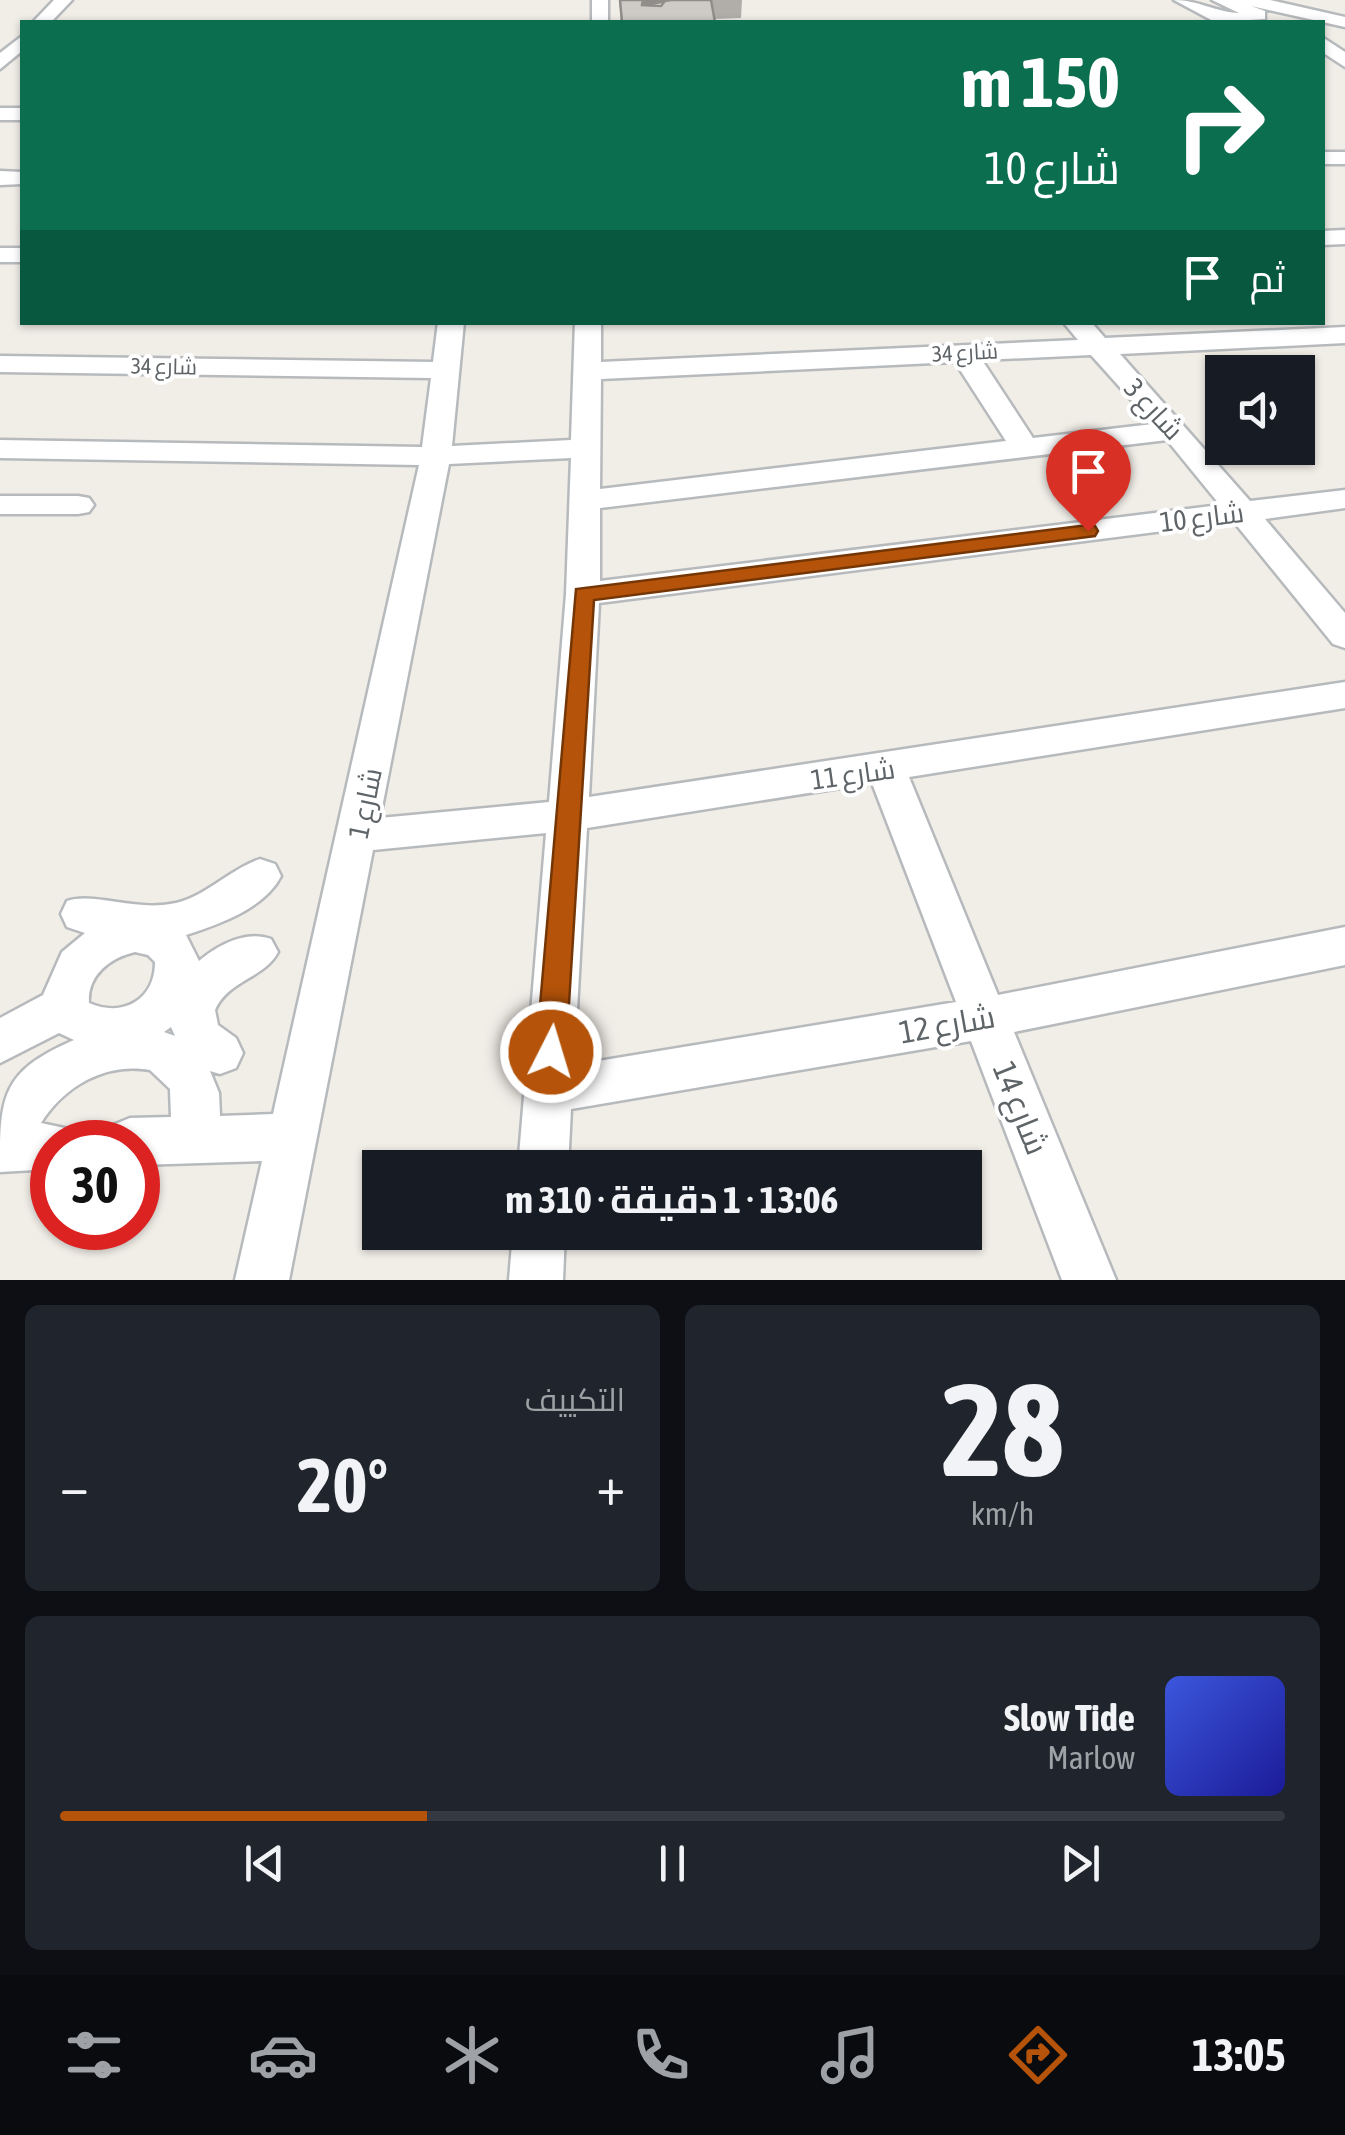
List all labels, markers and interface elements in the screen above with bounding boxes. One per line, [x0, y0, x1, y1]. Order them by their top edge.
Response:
text: 150 m [961, 42, 1120, 122]
icon: right [1155, 60, 1285, 190]
text: شارع 10 [984, 142, 1120, 194]
icon: arrive [1175, 250, 1230, 305]
text: ثم [1250, 257, 1285, 300]
street label: شارع 34 [931, 337, 999, 369]
street label: شارع 34 [131, 352, 197, 382]
map controls [1205, 355, 1315, 465]
button: sound [1205, 355, 1315, 465]
street label: شارع 3 [1116, 372, 1190, 448]
pin [1046, 429, 1131, 532]
icon: arrive [1061, 444, 1116, 499]
street label: شارع 10 [1158, 496, 1246, 541]
street label: شارع 11 [809, 752, 897, 799]
street label: شارع 1 [342, 765, 391, 842]
street label: شارع 12 [896, 997, 998, 1055]
position arrow [499, 1000, 603, 1104]
street label: شارع 14 [982, 1056, 1056, 1161]
speed limit sign: 30 [30, 1120, 160, 1250]
text: 13:06 · 1 دقيقة · 310 m [506, 1178, 838, 1221]
text: 28 [941, 1355, 1064, 1504]
text: التكييف [525, 1381, 625, 1418]
text: 20° [297, 1442, 388, 1528]
text: − [60, 1454, 89, 1517]
text: + [596, 1454, 625, 1517]
text: km/h [971, 1495, 1034, 1532]
text: Slow Tide [1004, 1696, 1135, 1739]
text: Marlow [1047, 1739, 1135, 1776]
icon: previous [237, 1836, 292, 1891]
icon: pause [645, 1836, 700, 1891]
icon: next [1053, 1836, 1108, 1891]
icon: filters [59, 2020, 129, 2090]
icon: car [248, 2020, 318, 2090]
icon: climate [437, 2020, 507, 2090]
icon: phone [626, 2020, 696, 2090]
icon: music [815, 2020, 885, 2090]
icon: directions [1003, 2020, 1073, 2090]
text: 13:05 [1192, 2029, 1286, 2081]

